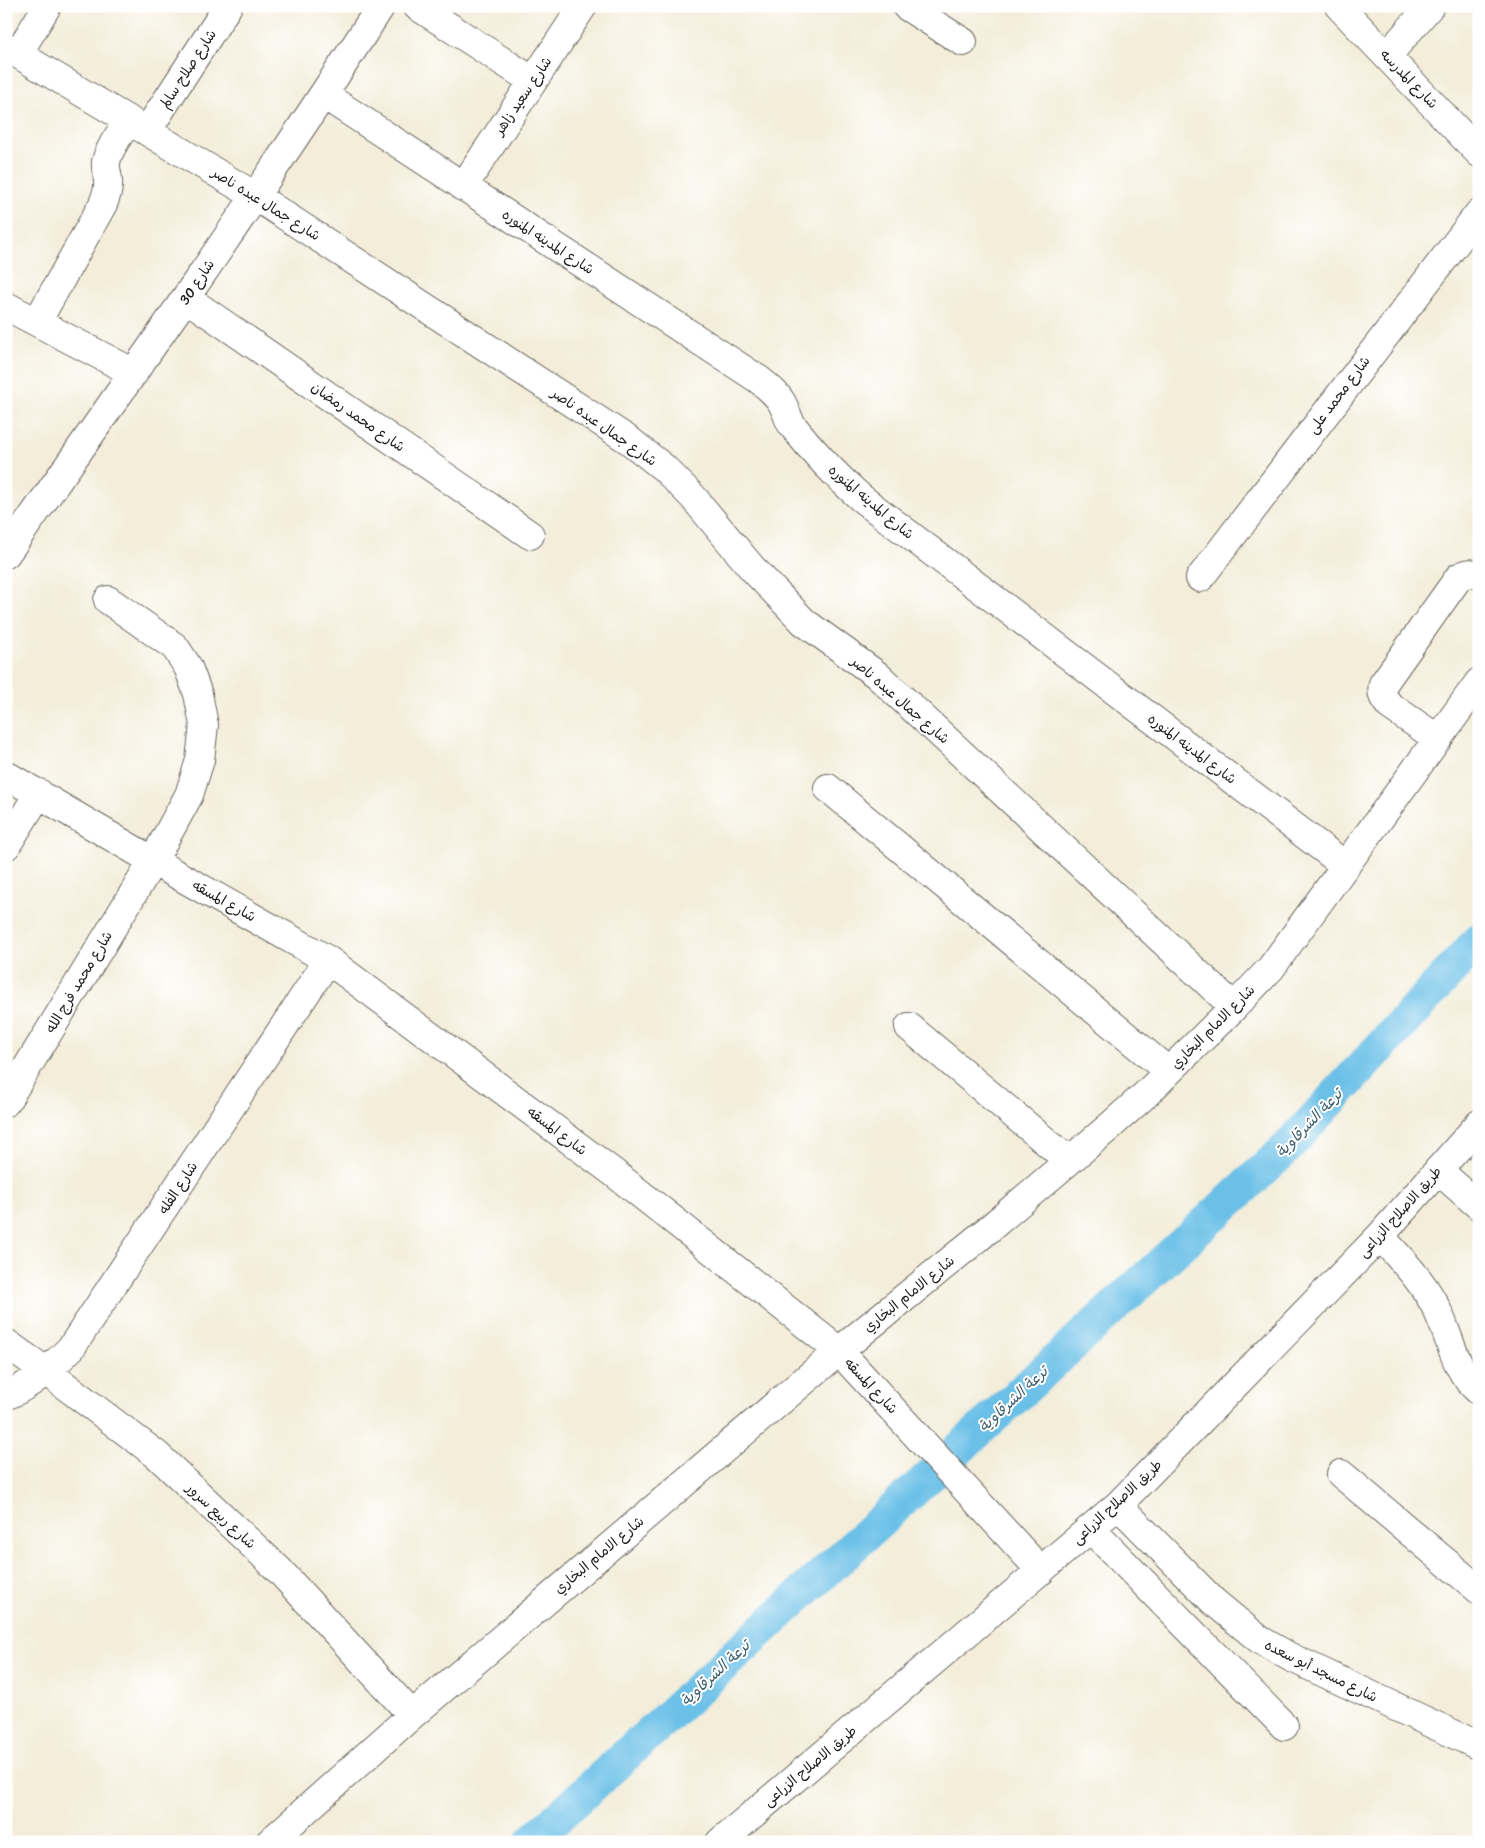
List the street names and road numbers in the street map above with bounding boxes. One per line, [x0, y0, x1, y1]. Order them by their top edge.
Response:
street label: شارع صلاح سالم [153, 24, 223, 114]
street label: شارع المدرسه [1374, 43, 1444, 115]
street label: شارع سعيد زاهر [487, 51, 559, 141]
street label: شارع جمال عبده ناصر [206, 160, 326, 248]
street label: شارع المدينه المنوره [497, 203, 599, 281]
street label: شارع 30 [173, 254, 221, 310]
street label: شارع محمد على [1301, 350, 1377, 440]
street label: شارع محمد رمضان [306, 375, 410, 459]
street label: شارع جمال عبده ناصر [545, 380, 662, 473]
street label: شارع المدينه المنوره [822, 458, 920, 546]
street label: شارع جمال عبده ناصر [844, 649, 955, 750]
street label: شارع المدينه المنوره [1142, 707, 1242, 791]
street label: شارع المسقه [187, 873, 261, 929]
street label: شارع محمد فرج الله [38, 926, 120, 1038]
street label: شارع الامام البخاري [1165, 979, 1261, 1075]
street label: شارع المسقه [521, 1100, 593, 1162]
street label: شارع الفله [151, 1156, 205, 1220]
street label: طريق الاصلاح الزراعى [1352, 1160, 1448, 1264]
street label: شارع الامام البخاري [858, 1249, 960, 1339]
street label: شارع المسقه [838, 1352, 904, 1420]
street label: طريق الاصلاح الزراعى [1066, 1453, 1168, 1551]
street label: شارع ربيع سرور [179, 1476, 262, 1555]
street label: شارع الامام البخاري [548, 1509, 650, 1601]
street label: شارع مسجد أبو سعده [1260, 1633, 1382, 1709]
street label: طريق الاصلاح الزراعى [757, 1719, 863, 1813]

